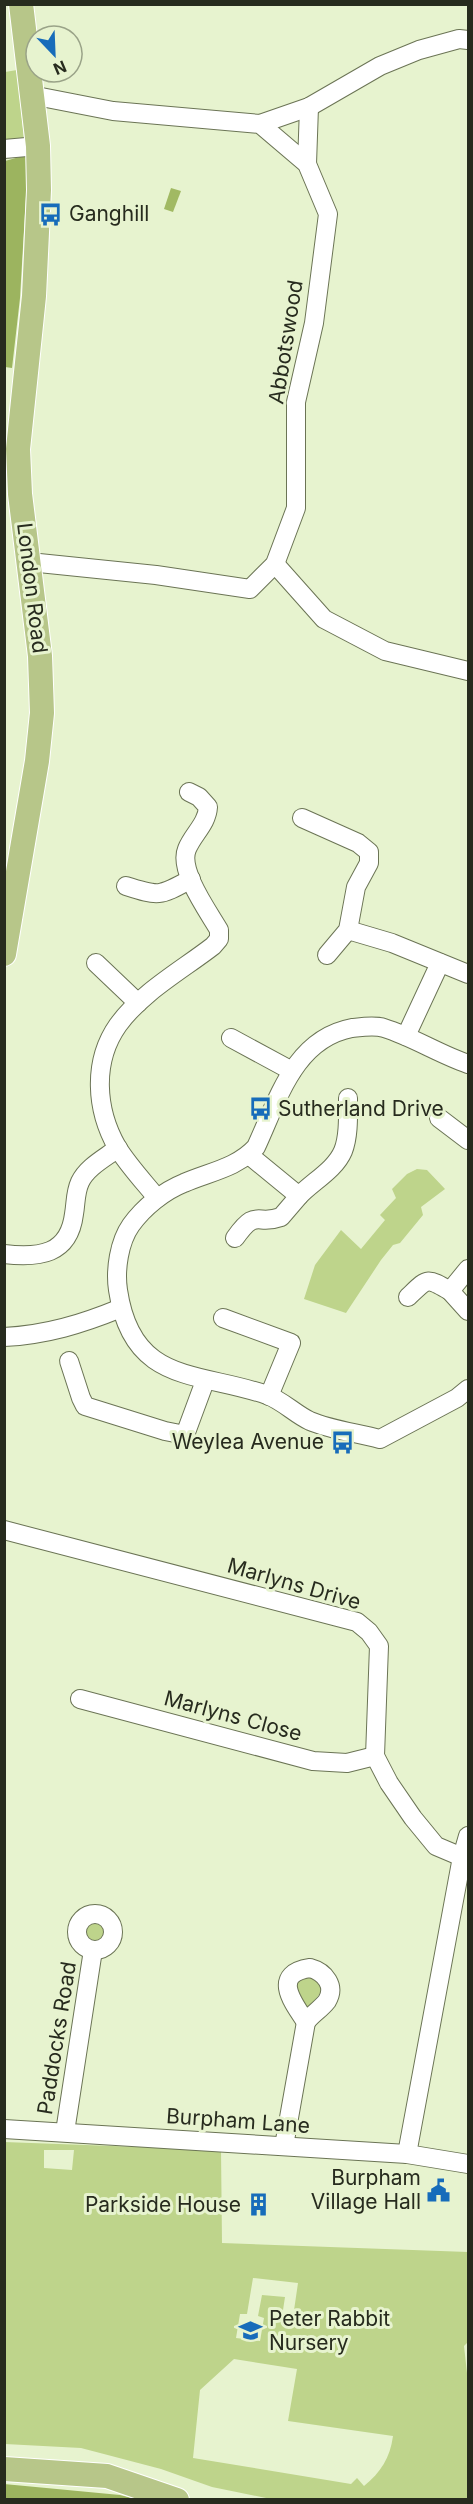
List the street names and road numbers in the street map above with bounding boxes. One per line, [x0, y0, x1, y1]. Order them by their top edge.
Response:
street label: Abbotswood [263, 278, 308, 406]
street label: London Road [12, 521, 53, 655]
street label: Marlyns Drive [225, 1553, 364, 1614]
street label: Marlyns Close [161, 1685, 305, 1746]
street label: Paddocks Road [32, 1960, 81, 2116]
street label: Burpham Lane [165, 2103, 311, 2138]

